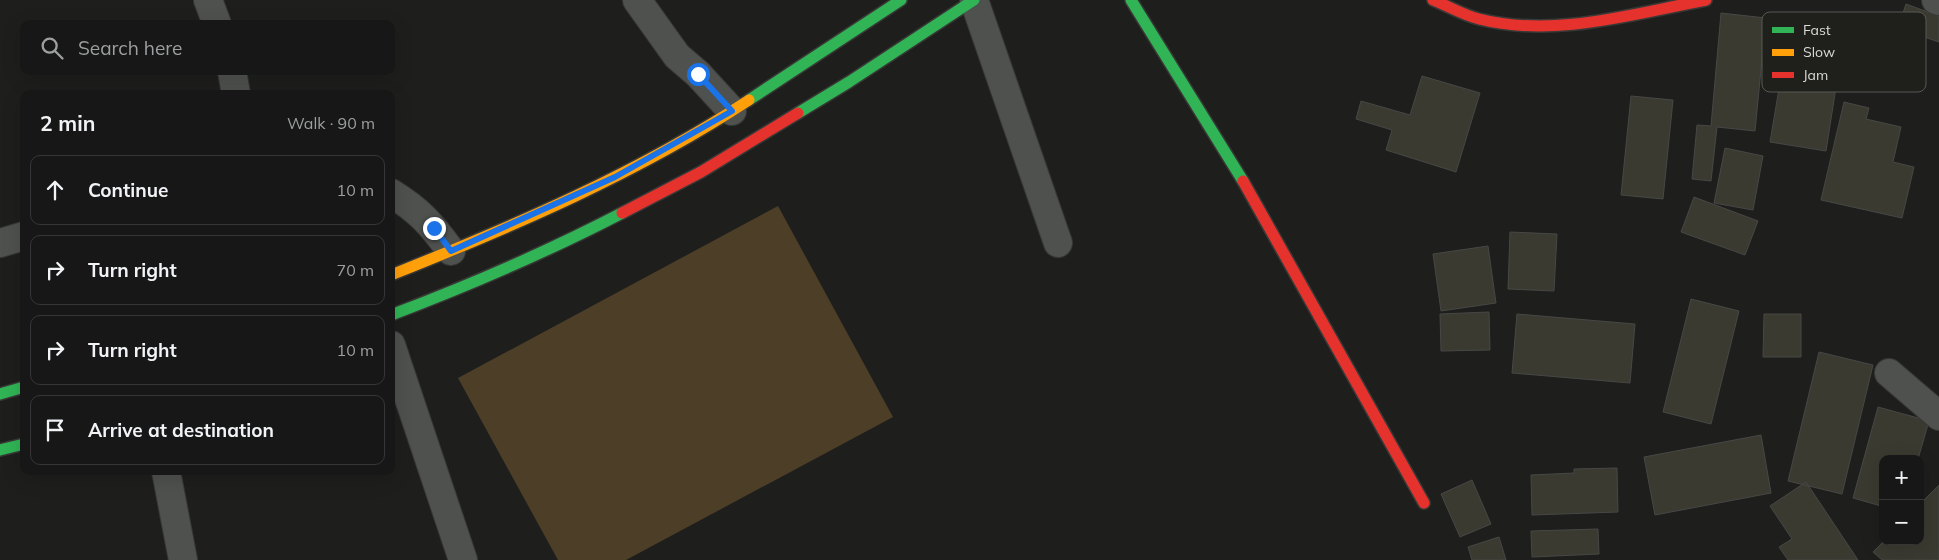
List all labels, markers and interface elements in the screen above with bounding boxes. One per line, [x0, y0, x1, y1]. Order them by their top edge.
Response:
legend [1762, 12, 1926, 92]
search box [20, 20, 395, 75]
text: Fast [1803, 21, 1831, 39]
icon: search [38, 34, 66, 62]
text: Search here [78, 36, 182, 60]
text: Slow [1803, 43, 1835, 61]
route start [687, 63, 710, 86]
text: Jam [1803, 66, 1828, 84]
text: 2 min [40, 110, 95, 136]
text: Walk · 90 m [287, 113, 375, 133]
icon: ahead [41, 176, 69, 204]
text: Continue [88, 178, 168, 202]
text: 10 m [337, 180, 374, 200]
route end [423, 217, 446, 240]
icon: right [41, 256, 69, 284]
text: Turn right [88, 258, 177, 282]
text: 70 m [337, 260, 374, 280]
icon: right [41, 336, 69, 364]
text: Turn right [88, 338, 177, 362]
text: 10 m [337, 340, 374, 360]
icon: arrive [41, 416, 69, 444]
text: Arrive at destination [88, 418, 274, 442]
map controls [1879, 455, 1924, 545]
button: + [1879, 455, 1924, 500]
button: − [1879, 500, 1924, 545]

